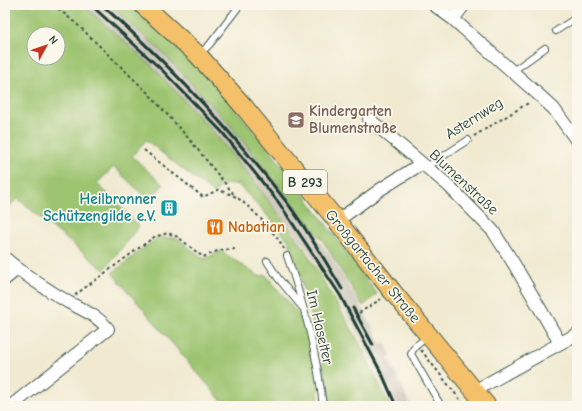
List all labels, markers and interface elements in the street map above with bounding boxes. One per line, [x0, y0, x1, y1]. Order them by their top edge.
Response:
north arrow [26, 26, 66, 66]
text: N [46, 33, 61, 47]
street label: Asternweg [442, 93, 506, 143]
place label: Kindergarten Blumenstraße [309, 102, 397, 137]
school or university icon: Kindergarten Blumenstraße [286, 110, 306, 130]
street label: Blumenstraße [426, 145, 503, 219]
road number: B 293 [283, 170, 327, 194]
place label: Heilbronner Schützengilde e.V. [43, 190, 156, 225]
building icon: Heilbronner Schützengilde e.V. [159, 198, 179, 218]
street label: Großgartacher Straße [322, 206, 425, 327]
restaurant icon: Nabatian [205, 217, 225, 237]
place label: Nabatian [228, 218, 285, 236]
street label: Im Haselter [303, 288, 337, 366]

